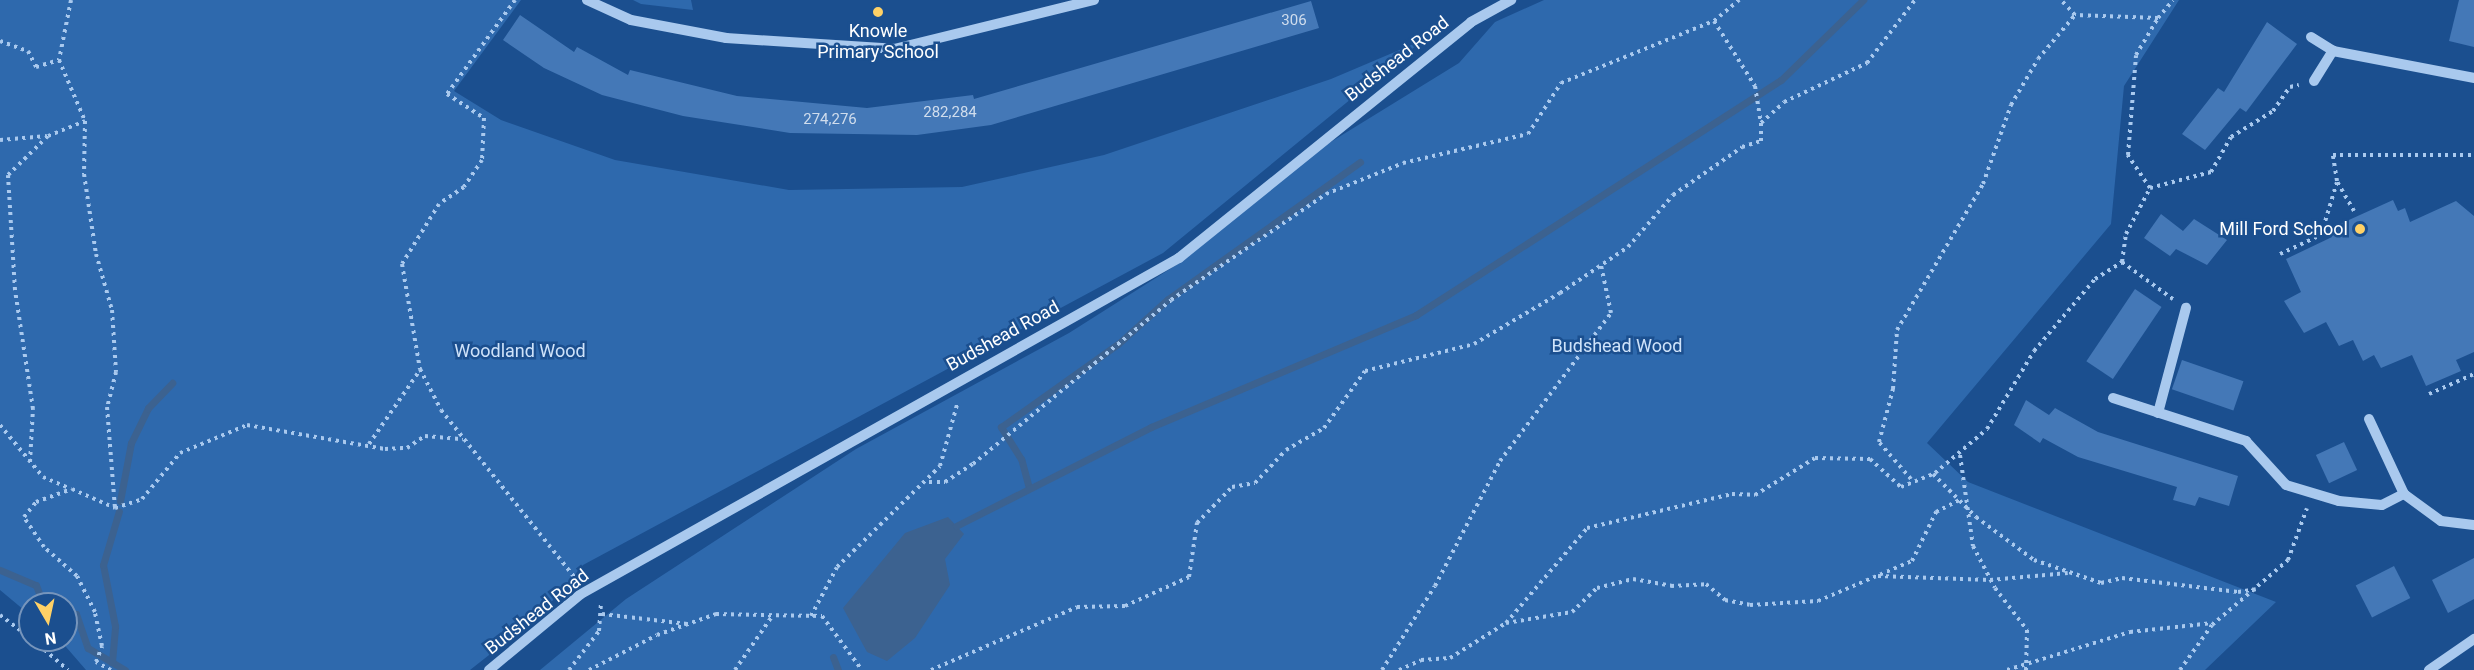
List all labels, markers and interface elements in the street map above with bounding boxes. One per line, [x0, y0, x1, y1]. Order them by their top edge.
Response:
marker: Knowle Primary School [871, 5, 885, 19]
house number: 306 [1281, 12, 1307, 30]
street label: Budshead Road [1341, 12, 1453, 106]
place label: Knowle Primary School [817, 21, 939, 63]
house number: 282,284 [923, 104, 977, 122]
house number: 274,276 [803, 111, 857, 129]
place label: Mill Ford School [2219, 218, 2348, 240]
marker: Mill Ford School [2353, 222, 2367, 236]
street label: Budshead Road [943, 296, 1063, 376]
park label: Budshead Wood [1552, 335, 1682, 357]
park label: Woodland Wood [454, 340, 586, 362]
street label: Budshead Road [481, 565, 593, 659]
north arrow [18, 592, 78, 652]
text: N [44, 628, 58, 649]

